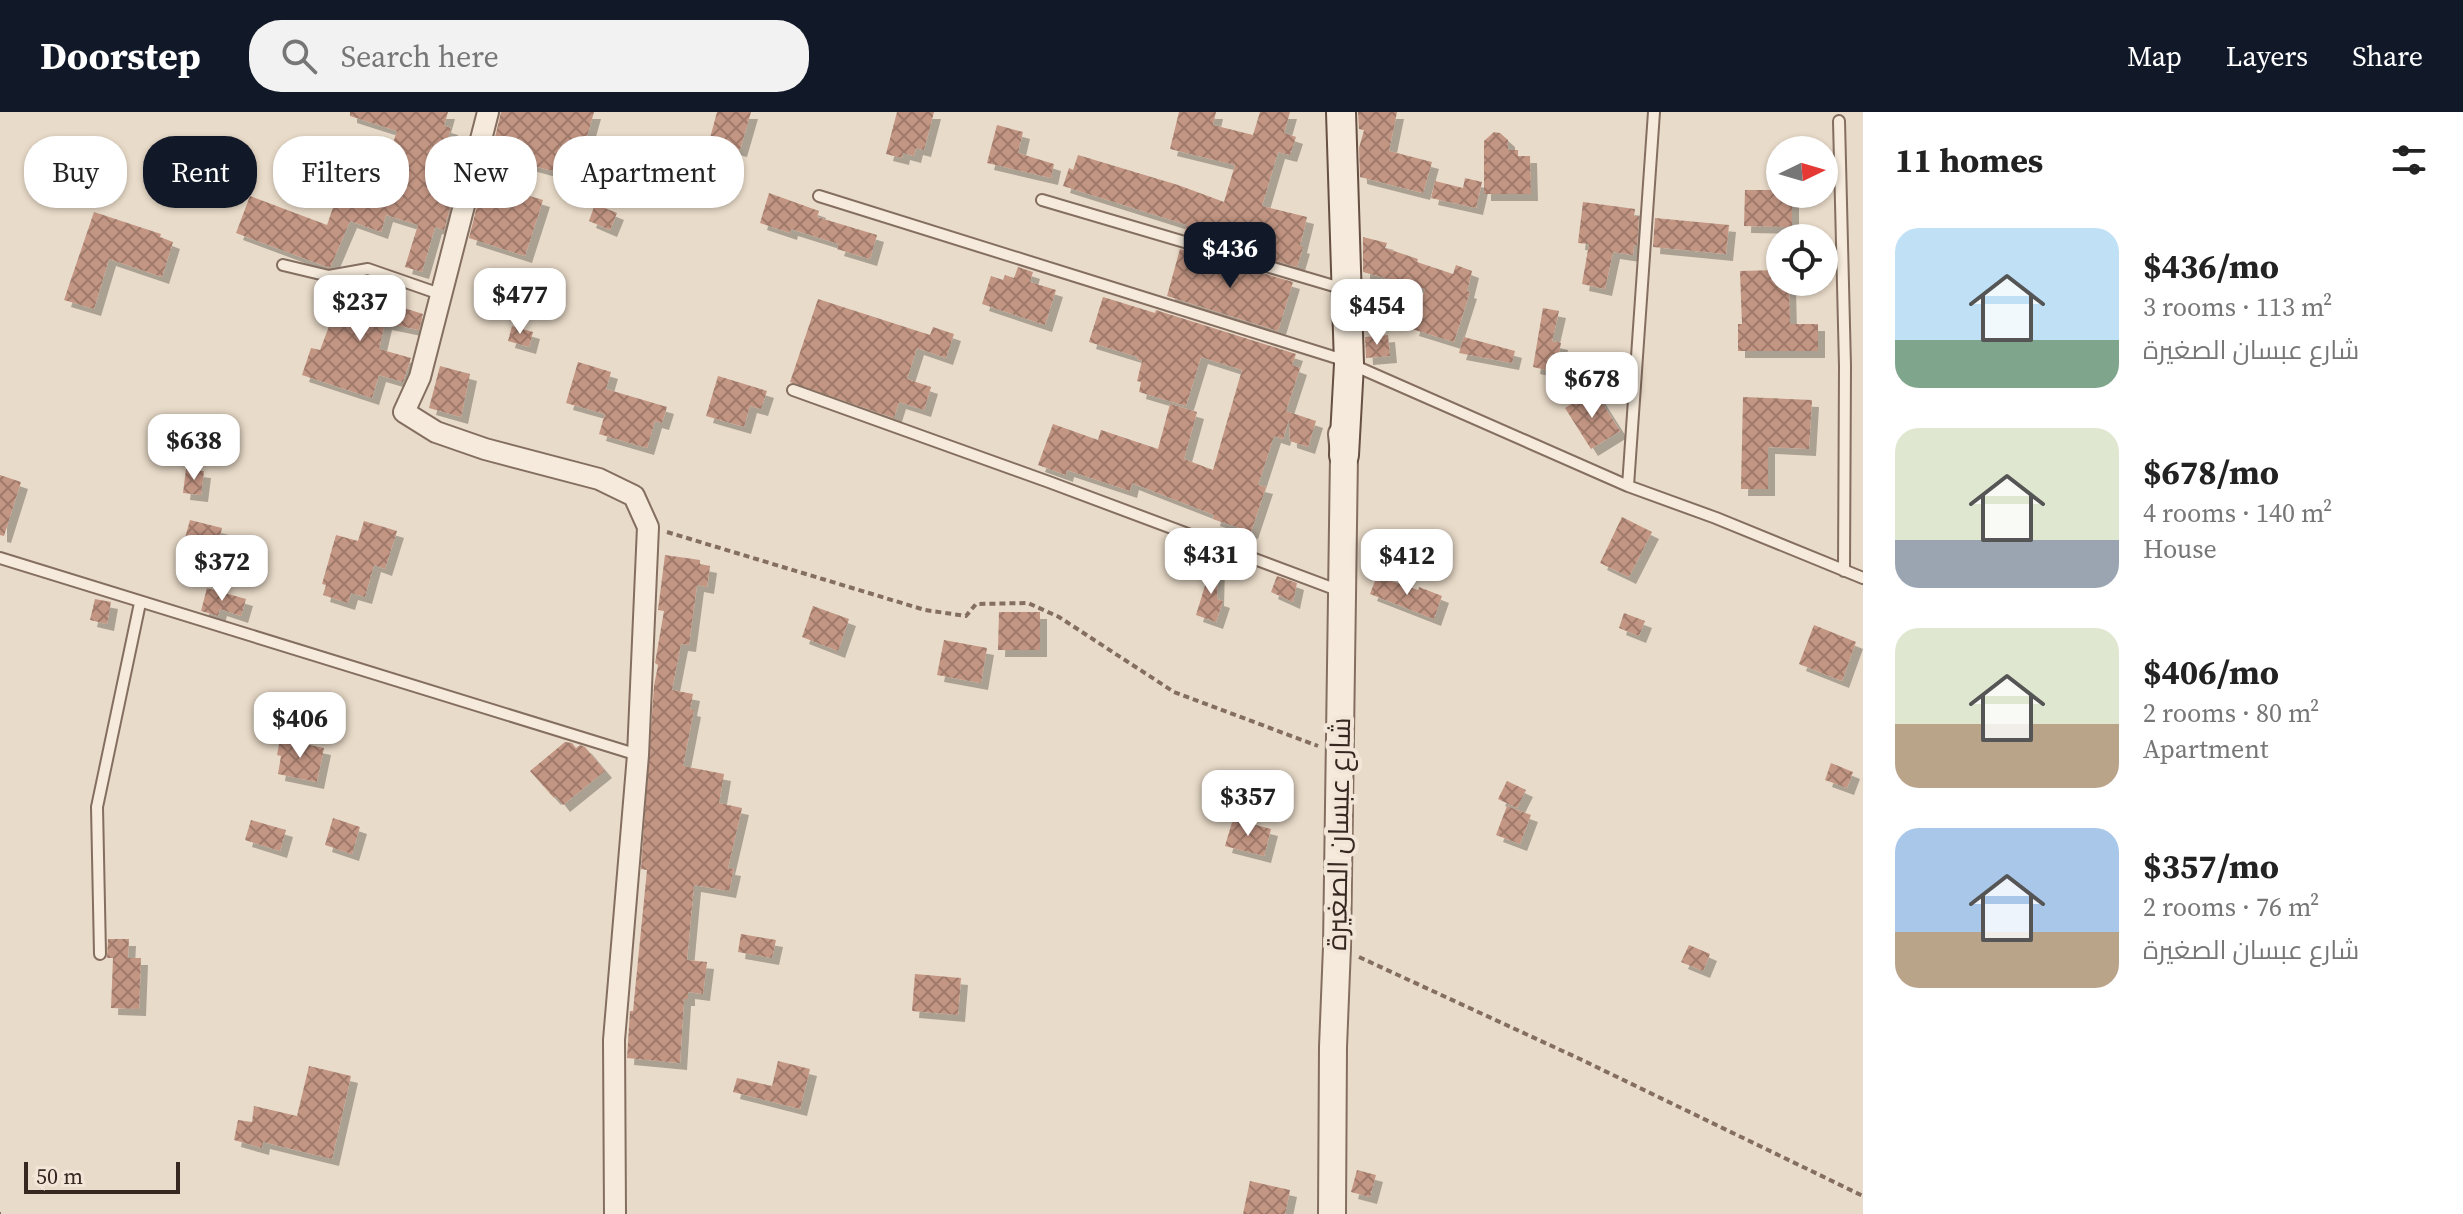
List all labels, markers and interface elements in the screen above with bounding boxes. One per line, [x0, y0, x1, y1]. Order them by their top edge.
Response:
search box [249, 20, 809, 92]
text: Doorstep [40, 30, 201, 82]
icon: search [277, 34, 321, 78]
text: Search here [341, 36, 499, 77]
text: Map [2127, 37, 2182, 75]
text: Layers [2226, 37, 2308, 75]
text: Share [2352, 37, 2423, 75]
chip: Buy [24, 136, 127, 208]
chip: Rent [143, 136, 257, 208]
chip: Filters [273, 136, 409, 208]
chip: New [425, 136, 537, 208]
chip: Apartment [553, 136, 744, 208]
north arrow [1766, 136, 1838, 208]
map controls [1766, 136, 1838, 296]
text: 11 homes [1895, 137, 2043, 183]
icon: filters [2387, 138, 2431, 182]
pin: $436 [1183, 222, 1277, 290]
button: locate [1766, 224, 1838, 296]
text: $436 [1202, 230, 1258, 266]
text: $436/mo [2143, 243, 2279, 289]
icon: home [1959, 260, 2055, 356]
pin: $477 [473, 268, 567, 336]
pin: $237 [313, 275, 407, 343]
text: $477 [492, 276, 548, 312]
pin: $454 [1330, 279, 1424, 347]
text: $237 [332, 283, 388, 319]
text: $454 [1349, 287, 1405, 323]
text: 3 rooms · 113 m² [2143, 289, 2332, 325]
text: شارع عبسان الصغيرة [2143, 332, 2359, 368]
pin: $678 [1545, 352, 1639, 420]
text: $678 [1564, 360, 1620, 396]
pin: $638 [147, 414, 241, 482]
text: $638 [166, 422, 222, 458]
text: $678/mo [2143, 449, 2279, 495]
icon: home [1959, 460, 2055, 556]
text: 4 rooms · 140 m² [2143, 495, 2332, 531]
pin: $431 [1164, 528, 1258, 596]
pin: $412 [1360, 529, 1454, 597]
text: House [2143, 531, 2217, 567]
pin: $372 [175, 535, 269, 603]
text: $431 [1183, 536, 1239, 572]
text: $412 [1379, 537, 1435, 573]
text: $372 [194, 543, 250, 579]
text: $406/mo [2143, 649, 2279, 695]
icon: home [1959, 660, 2055, 756]
pin: $406 [253, 692, 347, 760]
text: 2 rooms · 80 m² [2143, 695, 2319, 731]
text: $406 [272, 700, 328, 736]
street label: شارع عبسان الصغيرة [1317, 717, 1359, 951]
text: Apartment [2143, 731, 2268, 767]
pin: $357 [1201, 770, 1295, 838]
text: $357 [1220, 778, 1276, 814]
text: $357/mo [2143, 843, 2279, 889]
icon: home [1959, 860, 2055, 956]
text: 2 rooms · 76 m² [2143, 889, 2319, 925]
text: شارع عبسان الصغيرة [2143, 932, 2359, 968]
scale bar [24, 1158, 180, 1194]
text: 50 m [36, 1161, 83, 1191]

